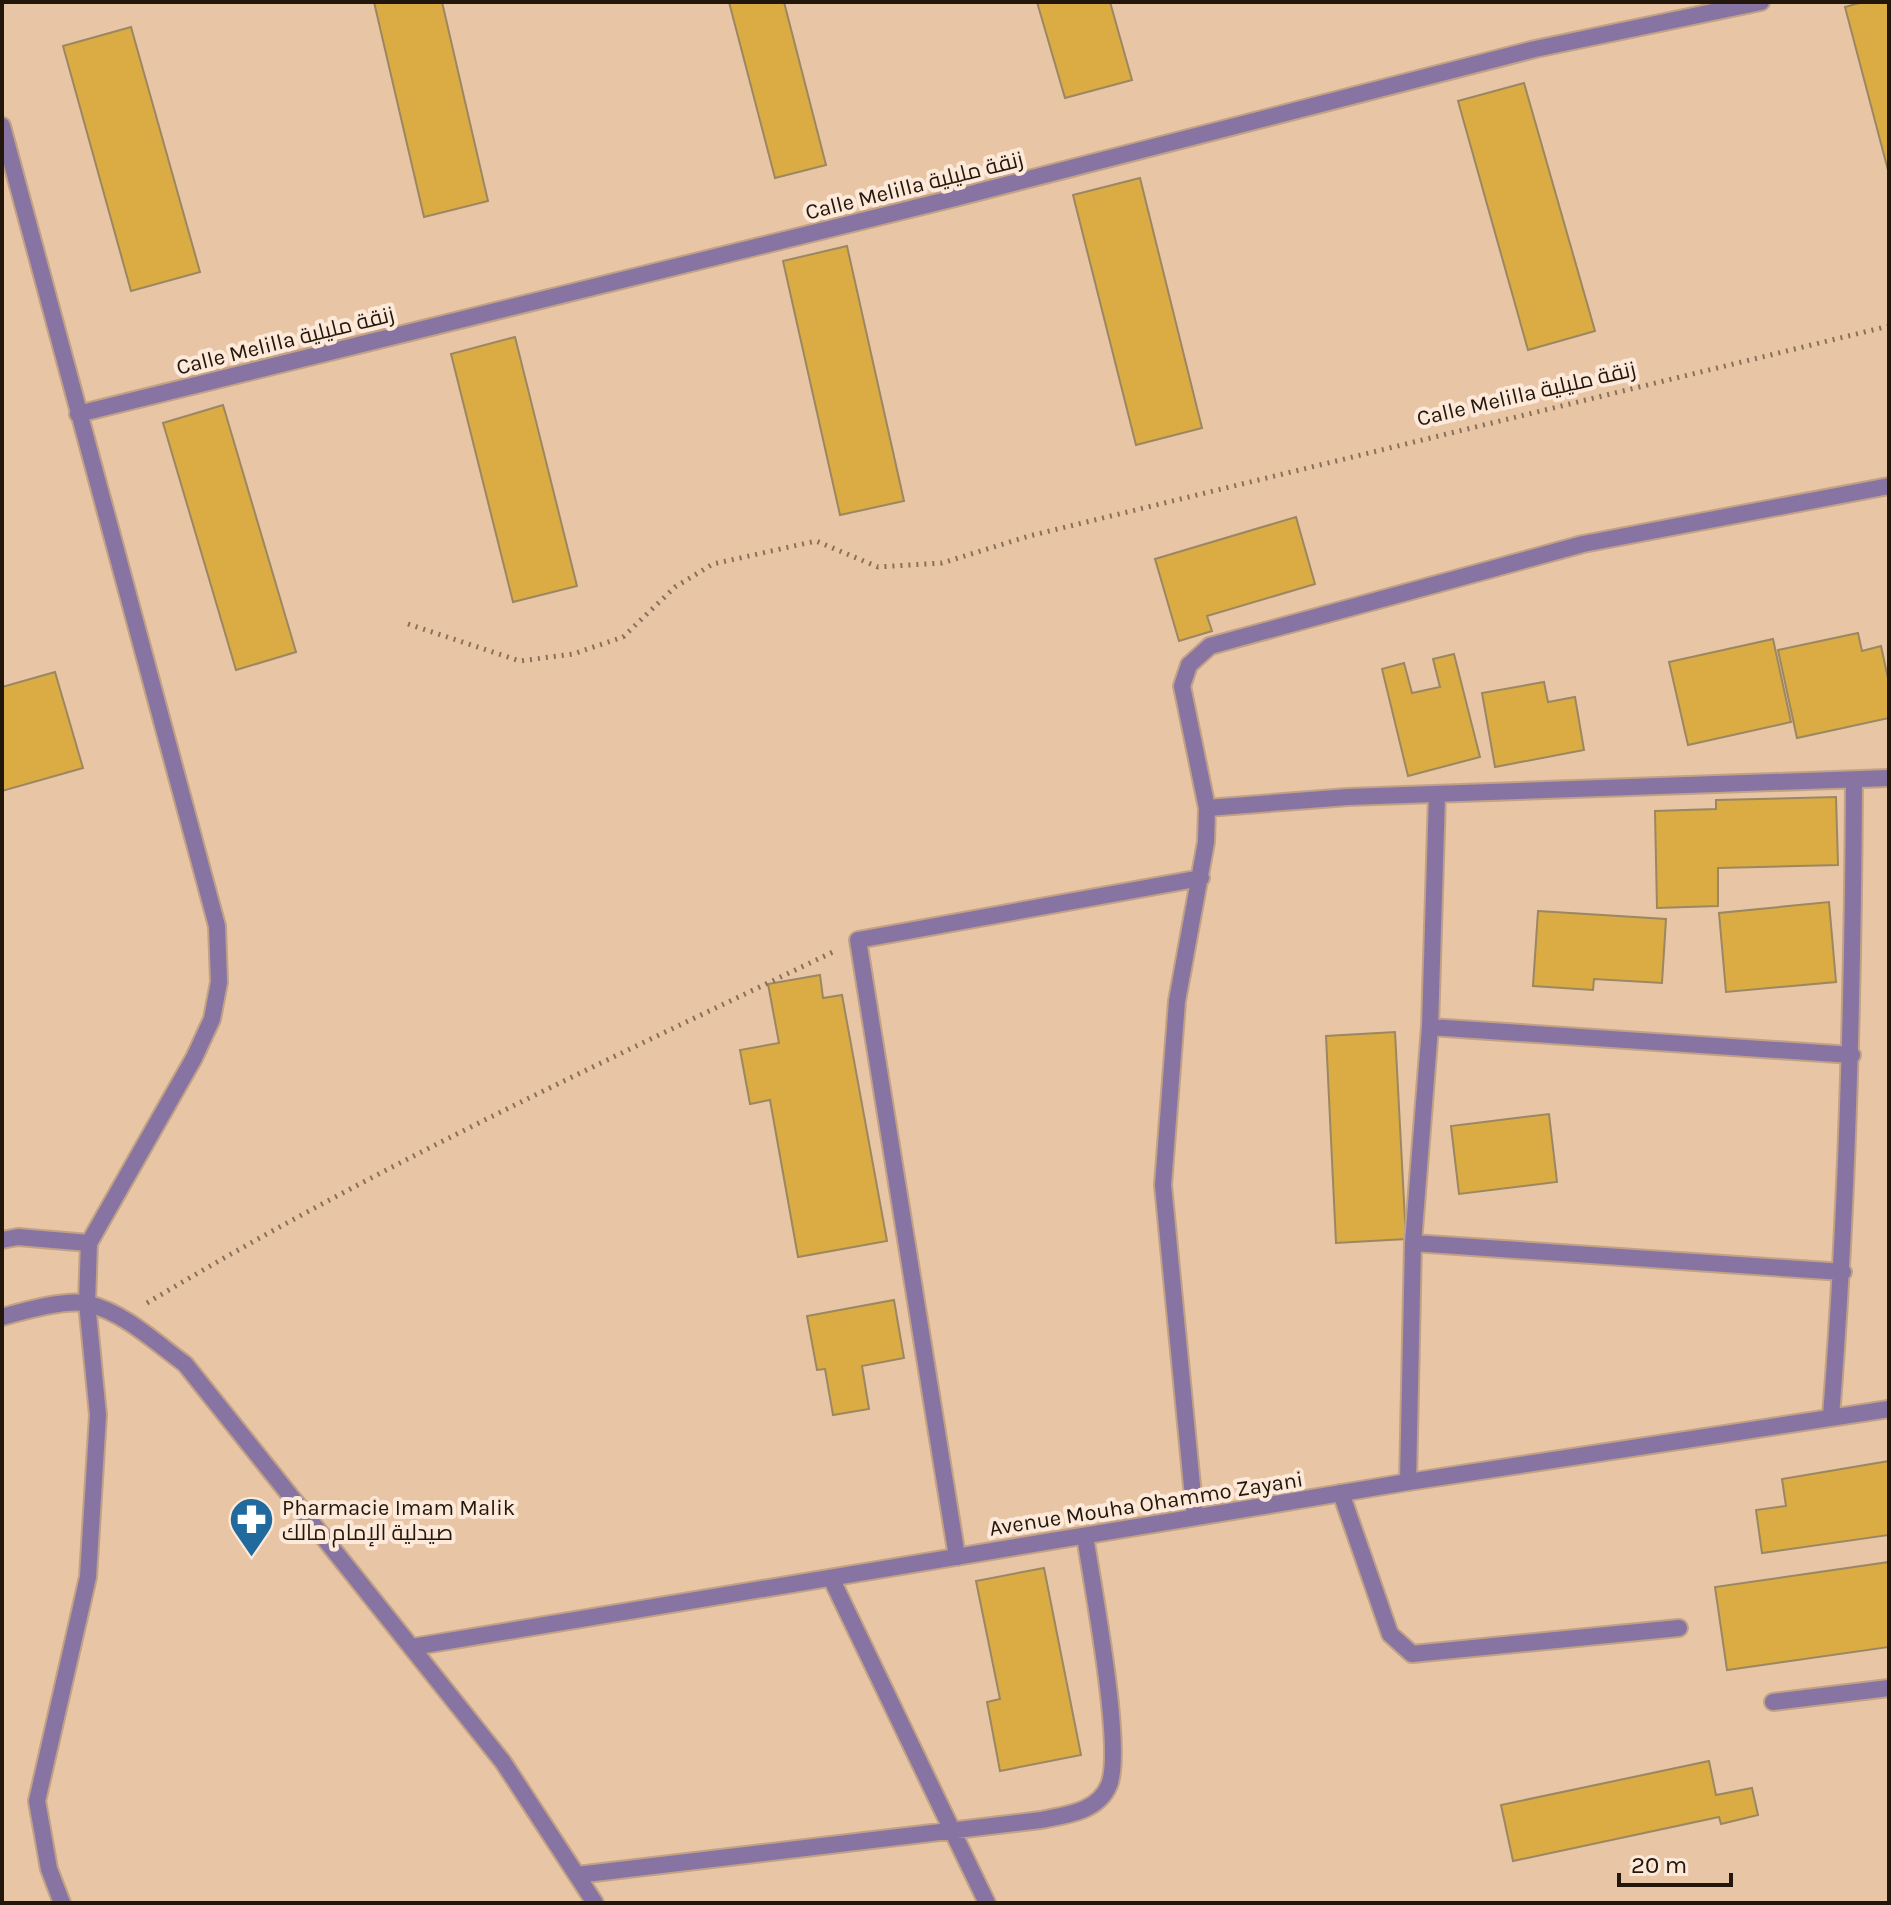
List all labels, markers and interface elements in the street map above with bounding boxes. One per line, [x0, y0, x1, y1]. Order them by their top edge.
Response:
street label: Calle Melilla زنقة مليلية [803, 146, 1026, 226]
street label: Calle Melilla زنقة مليلية [174, 301, 397, 381]
street label: Calle Melilla زنقة مليلية [1414, 356, 1638, 432]
street label: Avenue Mouha Ohammo Zayani [987, 1466, 1305, 1542]
place label: Pharmacie Imam Malik صيدلية الإمام مالك [282, 1495, 515, 1548]
pharmacy icon: Pharmacie Imam Malik صيدلية الإمام مالك [227, 1496, 275, 1559]
scale bar [1619, 1837, 1731, 1887]
text: 20 m [1631, 1851, 1687, 1879]

